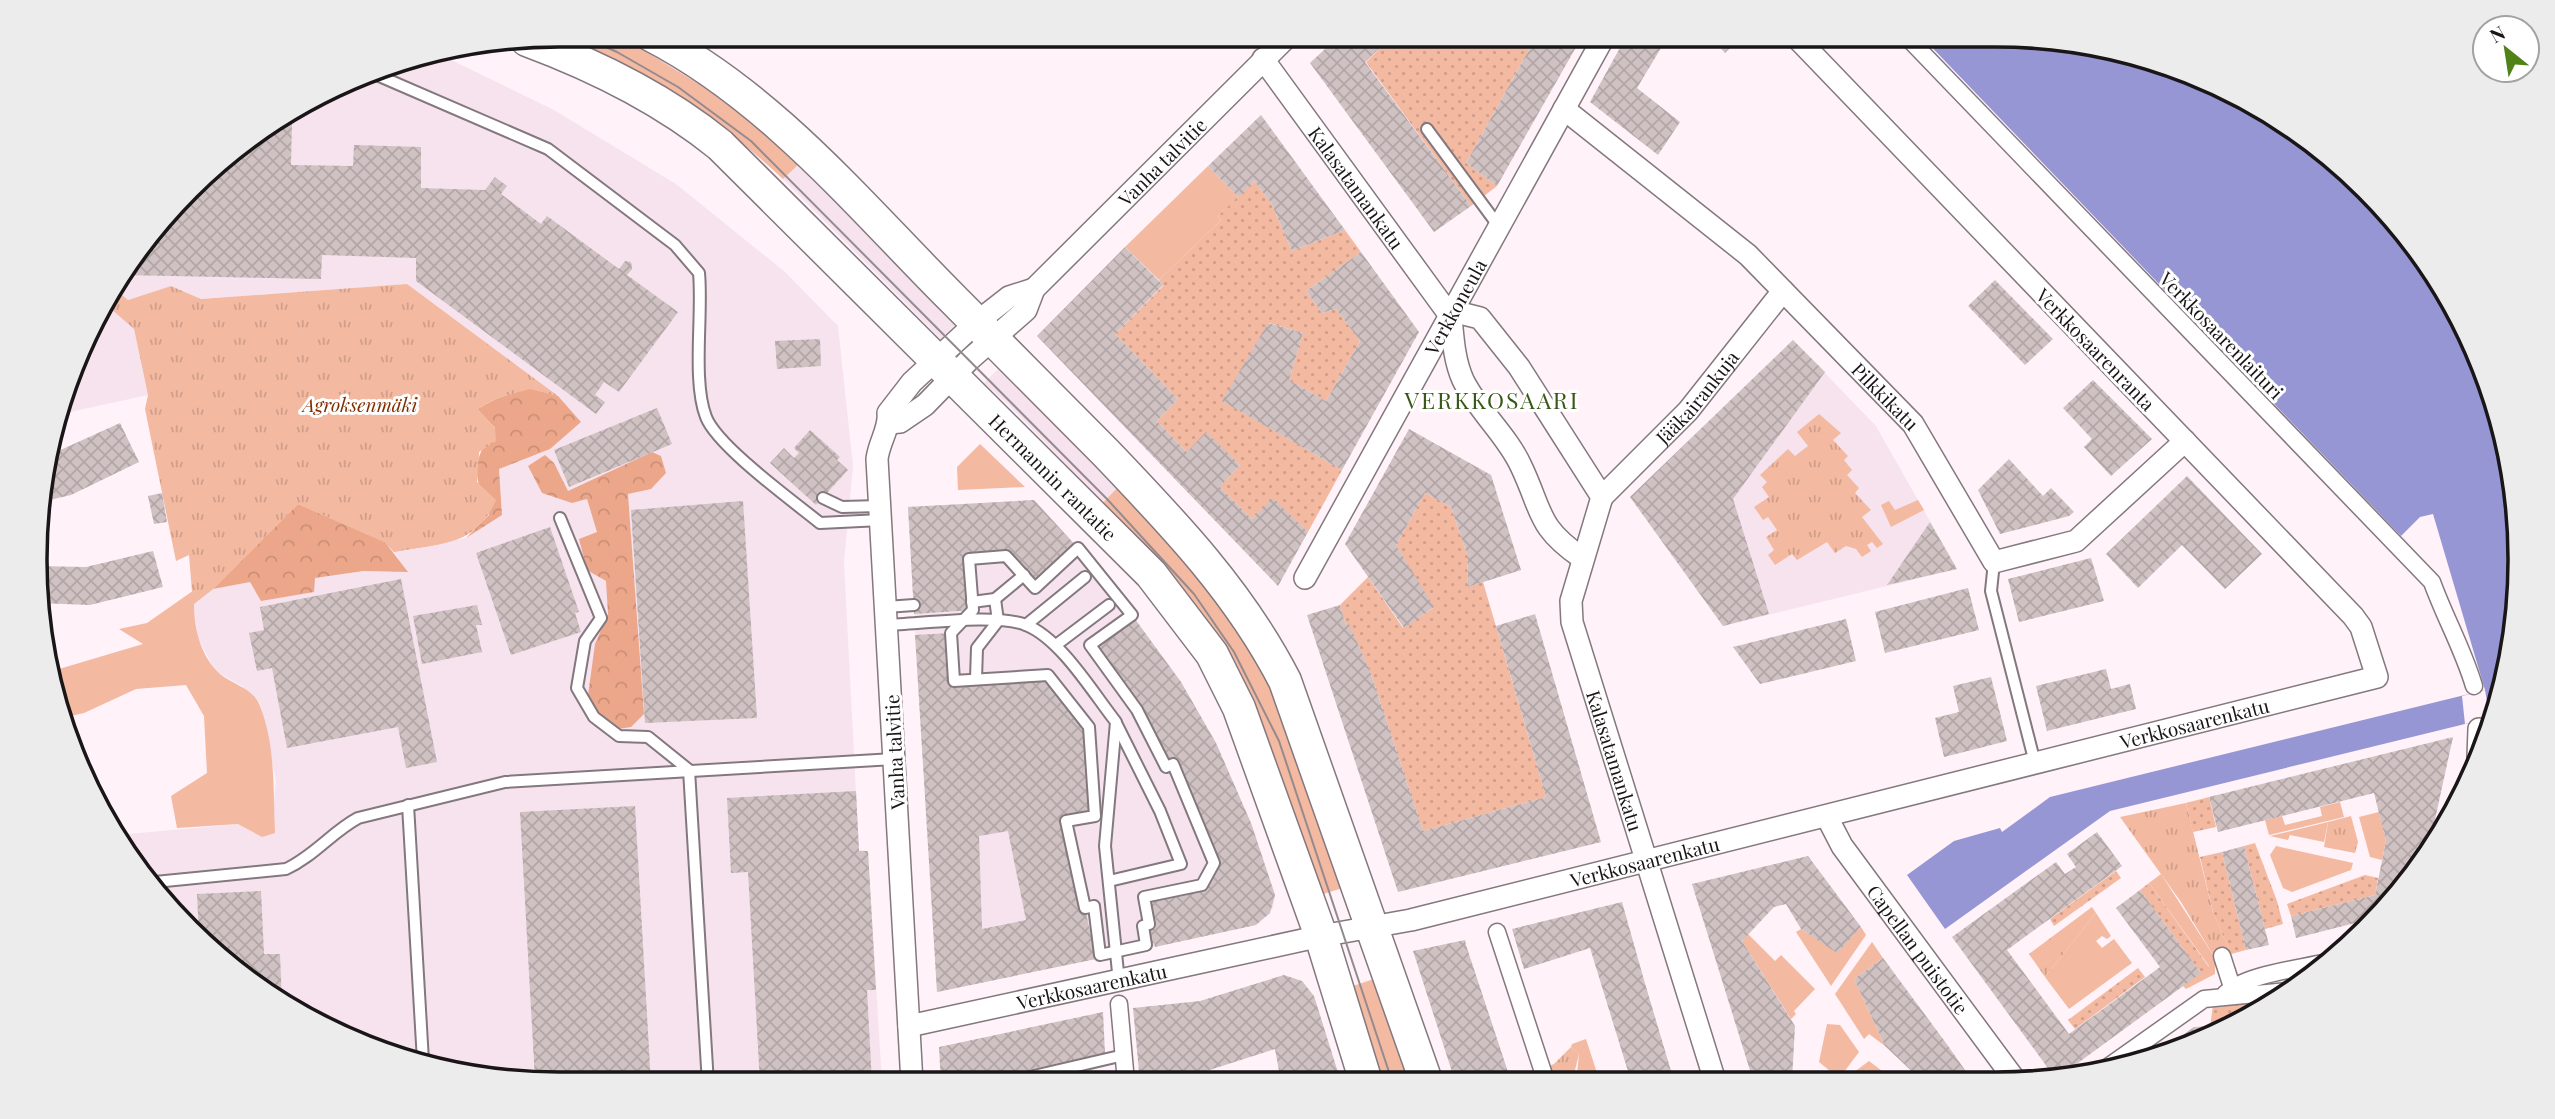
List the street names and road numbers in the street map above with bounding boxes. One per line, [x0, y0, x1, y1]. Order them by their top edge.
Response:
street label: Vanha talvitie [1111, 112, 1212, 212]
street label: Kalasatamankatu [1303, 121, 1410, 254]
street label: Verkkoneula [1417, 254, 1492, 360]
street label: Verkkosaarenlaituri [2154, 265, 2290, 405]
street label: Verkkosaarenranta [2030, 281, 2162, 416]
street label: Jääkairankuja [1649, 344, 1744, 450]
street label: Pilkkikatu [1847, 356, 1925, 436]
street label: Hermannin rantatie [984, 408, 1123, 546]
street label: Kalasatamankatu [1581, 687, 1649, 834]
street label: Verkkosaarenkatu [2116, 692, 2272, 754]
street label: Vanha talvitie [878, 694, 910, 811]
street label: Verkkosaarenkatu [1566, 830, 1722, 893]
street label: Capellan puistotie [1862, 879, 1975, 1019]
street label: Verkkosaarenkatu [1013, 957, 1169, 1015]

